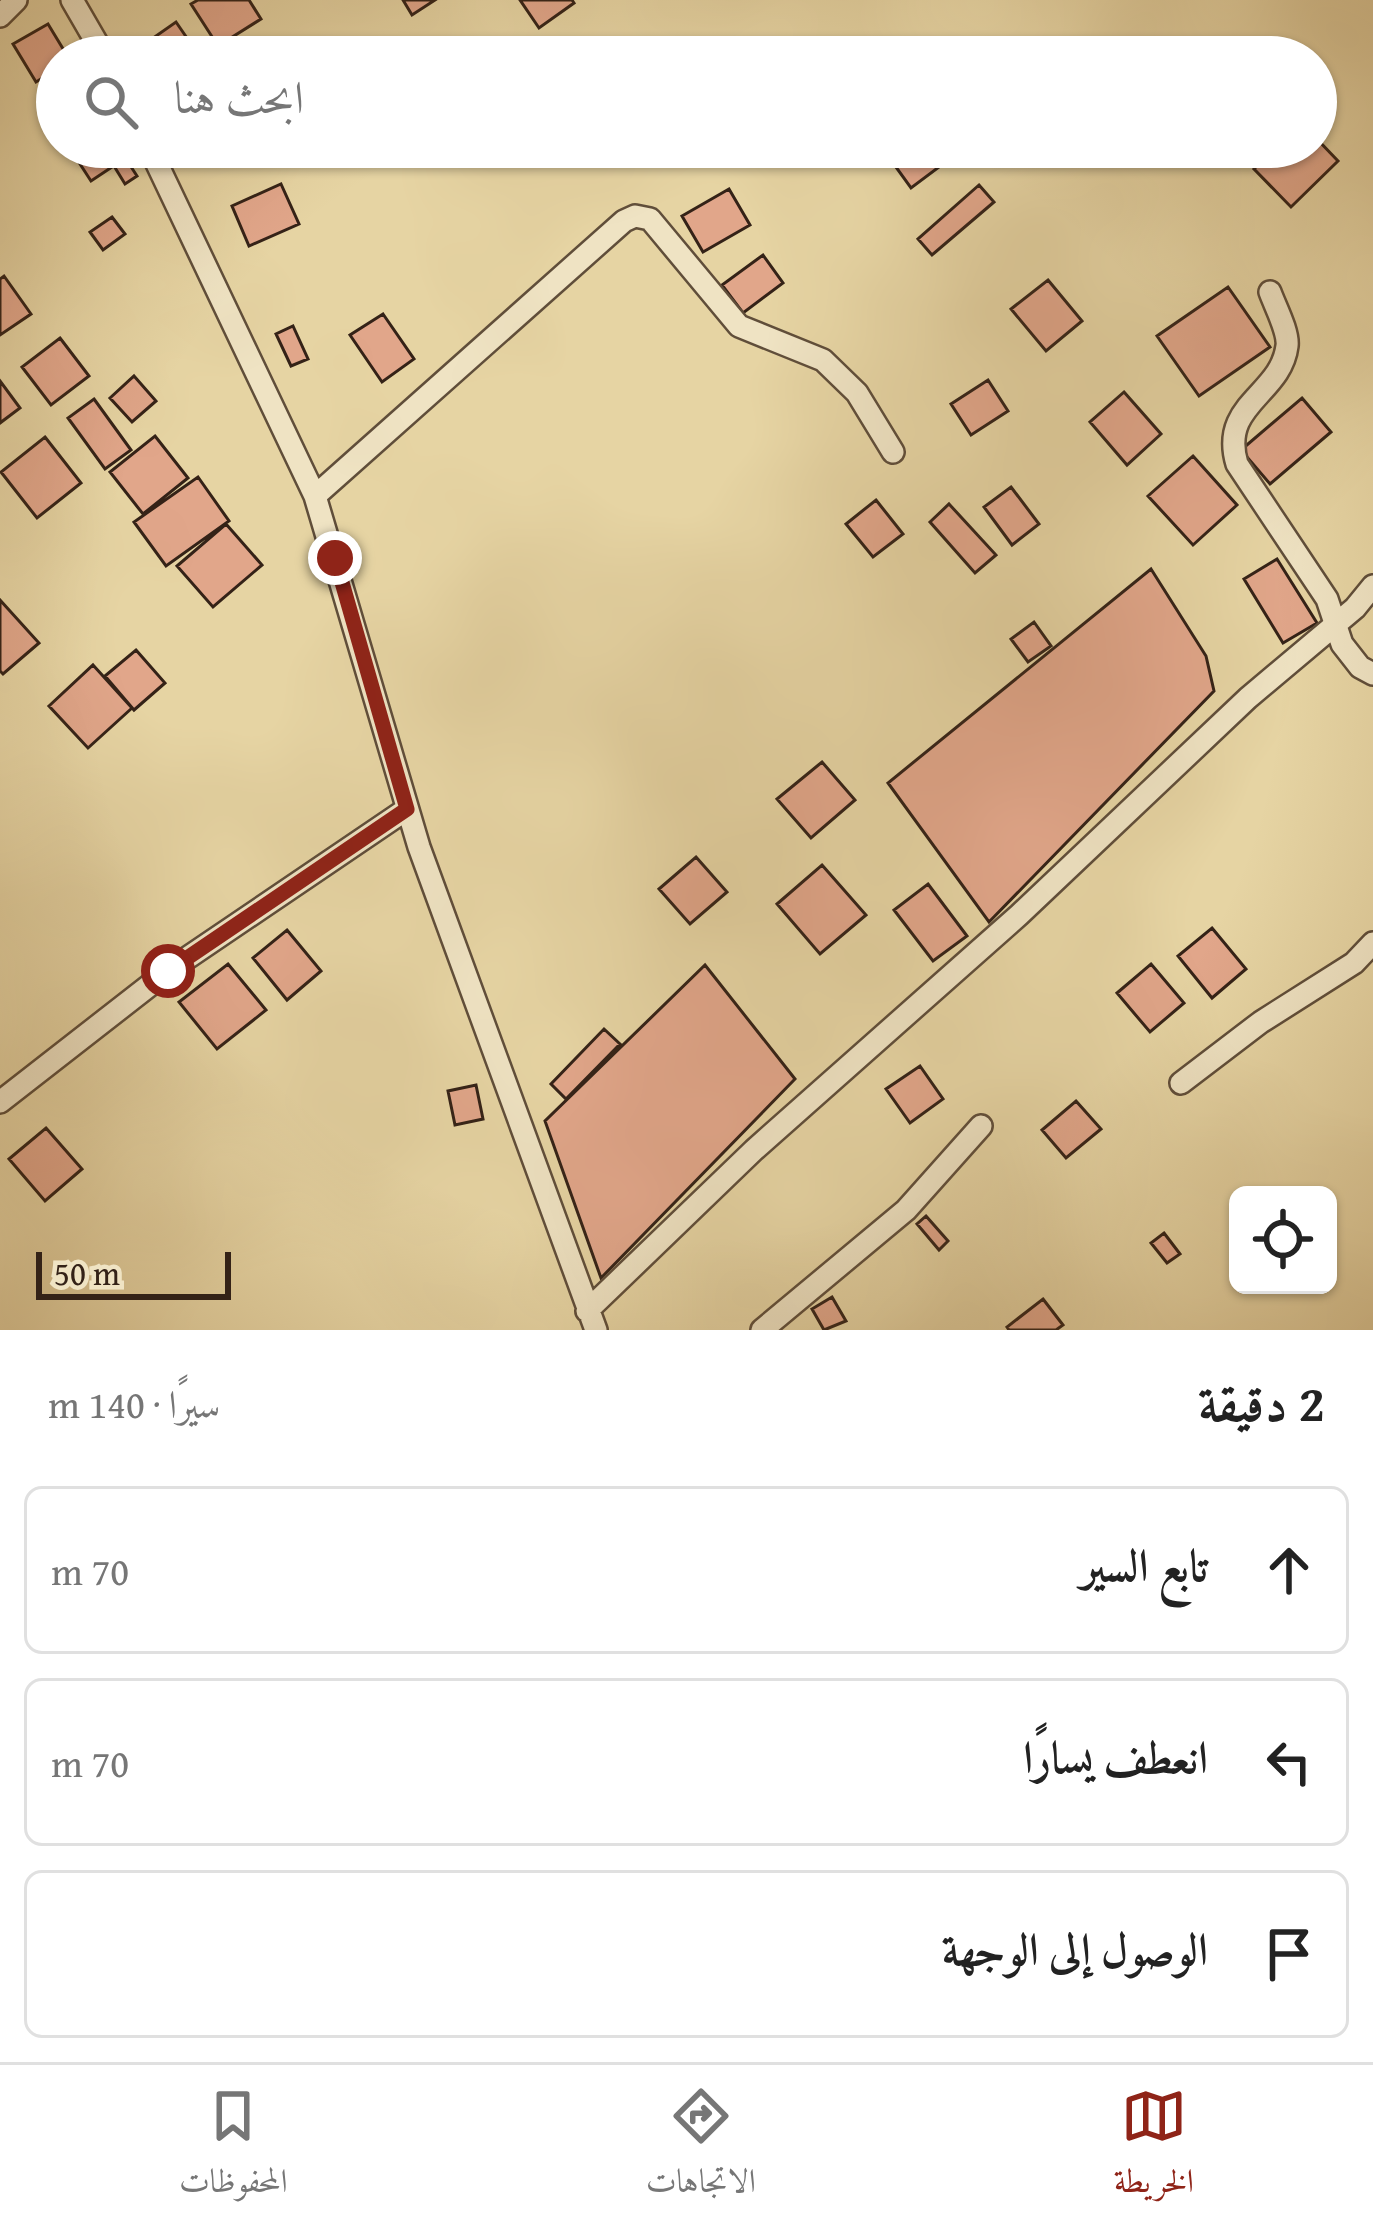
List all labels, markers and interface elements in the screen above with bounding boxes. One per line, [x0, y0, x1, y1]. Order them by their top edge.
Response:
search box [36, 36, 1337, 168]
text: ابحث هنا [174, 64, 304, 129]
icon: search [78, 69, 144, 135]
route end [308, 531, 362, 585]
route start [141, 944, 195, 998]
map controls [1229, 1186, 1337, 1294]
button: locate [1229, 1186, 1337, 1294]
scale bar [36, 1246, 231, 1299]
text: 50 m [54, 1249, 120, 1297]
text: 2 دقيقة [1198, 1365, 1325, 1440]
text: سيرًا · 140 m [48, 1375, 220, 1432]
text: تابع السير [1081, 1532, 1208, 1597]
icon: ahead [1256, 1537, 1322, 1603]
text: 70 m [51, 1542, 129, 1599]
text: انعطف يسارًا [1023, 1724, 1208, 1789]
icon: left [1256, 1729, 1322, 1795]
text: 70 m [51, 1734, 129, 1791]
text: الوصول إلى الوجهة [942, 1916, 1208, 1981]
icon: arrive [1256, 1921, 1322, 1987]
tab: المحفوظات [179, 2083, 288, 2213]
tab: الاتجاهات [646, 2083, 756, 2213]
tab: الخريطة [1114, 2083, 1194, 2213]

